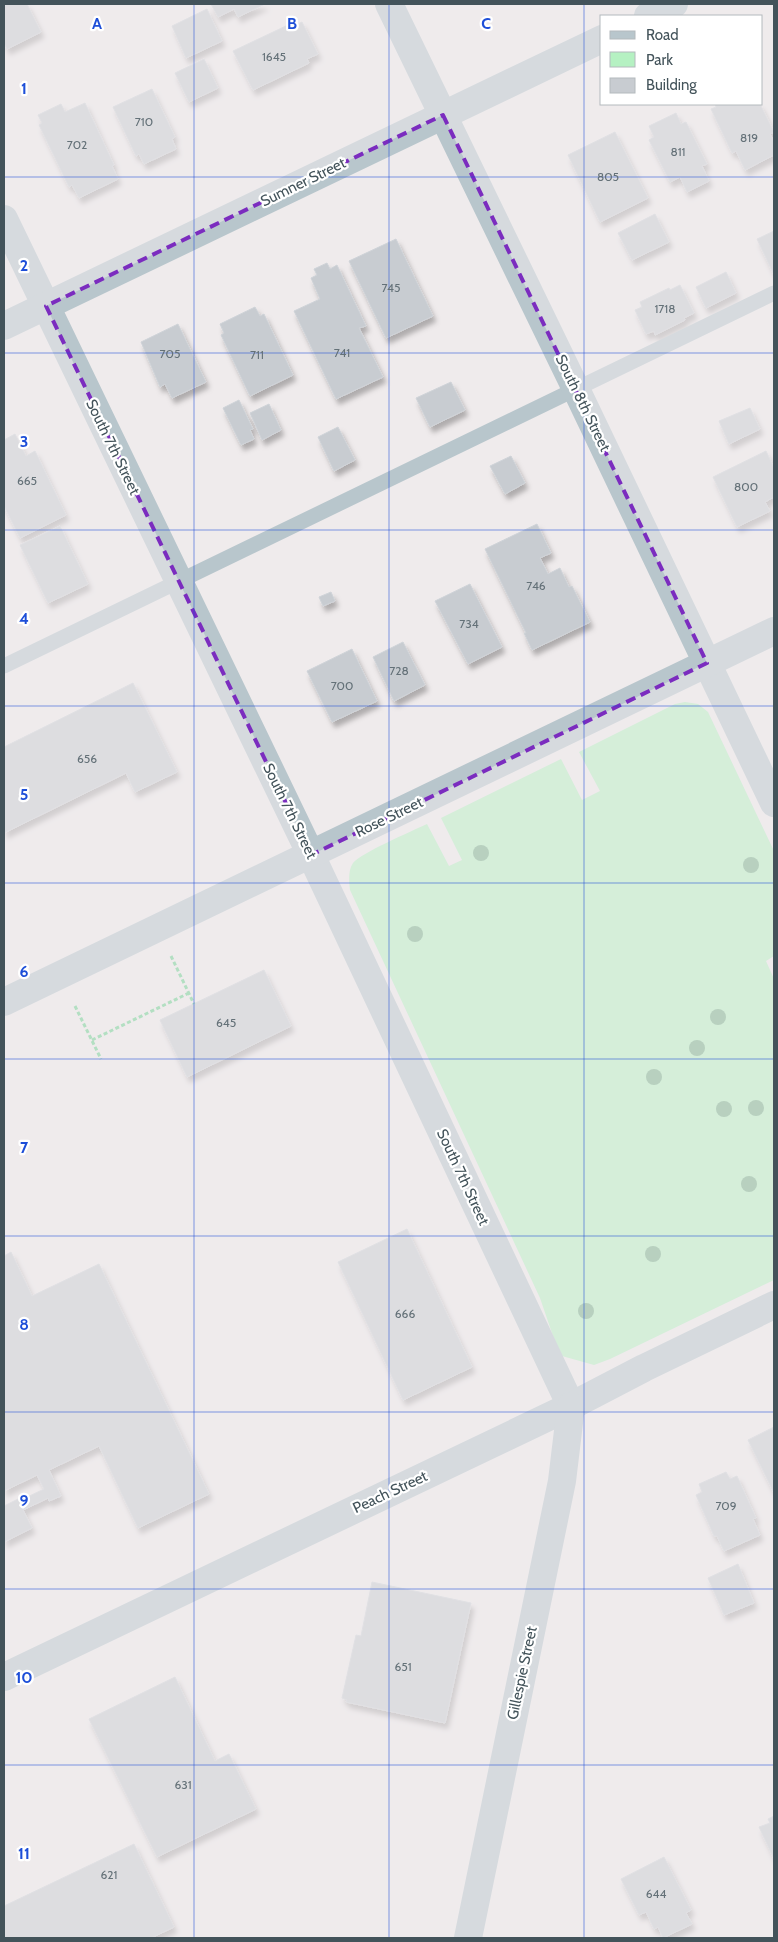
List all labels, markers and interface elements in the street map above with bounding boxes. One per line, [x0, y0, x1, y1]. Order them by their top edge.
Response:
text: A [92, 14, 102, 33]
text: B [287, 14, 297, 33]
text: C [481, 14, 491, 33]
legend [600, 15, 763, 105]
text: Road [646, 26, 679, 44]
house number: 1645 [262, 49, 286, 64]
text: Park [646, 51, 673, 69]
text: Building [646, 76, 697, 94]
text: 1 [21, 79, 27, 98]
house number: 710 [135, 114, 153, 129]
house number: 819 [740, 130, 758, 145]
house number: 702 [67, 137, 87, 152]
house number: 811 [670, 144, 686, 159]
street label: Sumner Street [258, 154, 348, 210]
house number: 805 [597, 169, 619, 184]
text: 2 [20, 256, 28, 275]
house number: 745 [381, 280, 401, 295]
house number: 1718 [654, 301, 676, 316]
house number: 741 [334, 345, 350, 360]
house number: 705 [160, 346, 180, 361]
house number: 711 [250, 347, 264, 362]
street label: South 8th Street [552, 352, 614, 454]
street label: South 7th Street [82, 396, 144, 498]
text: 3 [20, 432, 28, 451]
house number: 665 [17, 473, 37, 488]
house number: 800 [734, 479, 758, 494]
house number: 746 [526, 578, 546, 593]
text: 4 [19, 609, 29, 628]
house number: 734 [459, 616, 479, 631]
house number: 728 [389, 663, 409, 678]
house number: 700 [331, 678, 353, 693]
house number: 656 [77, 751, 97, 766]
street label: South 7th Street [259, 760, 321, 862]
text: 5 [20, 785, 28, 804]
street label: Rose Street [352, 793, 426, 841]
text: 6 [20, 962, 29, 981]
house number: 645 [216, 1015, 236, 1030]
street label: South 7th Street [433, 1126, 493, 1228]
text: 7 [20, 1138, 29, 1157]
house number: 666 [395, 1306, 415, 1321]
text: 8 [19, 1315, 29, 1334]
street label: Peach Street [350, 1467, 430, 1517]
text: 9 [20, 1491, 29, 1510]
house number: 709 [715, 1498, 737, 1513]
street label: Gillespie Street [503, 1625, 541, 1721]
house number: 651 [394, 1659, 412, 1674]
text: 10 [15, 1668, 33, 1687]
house number: 631 [174, 1777, 192, 1792]
text: 11 [18, 1844, 30, 1863]
house number: 621 [100, 1867, 118, 1882]
house number: 644 [646, 1886, 666, 1901]

